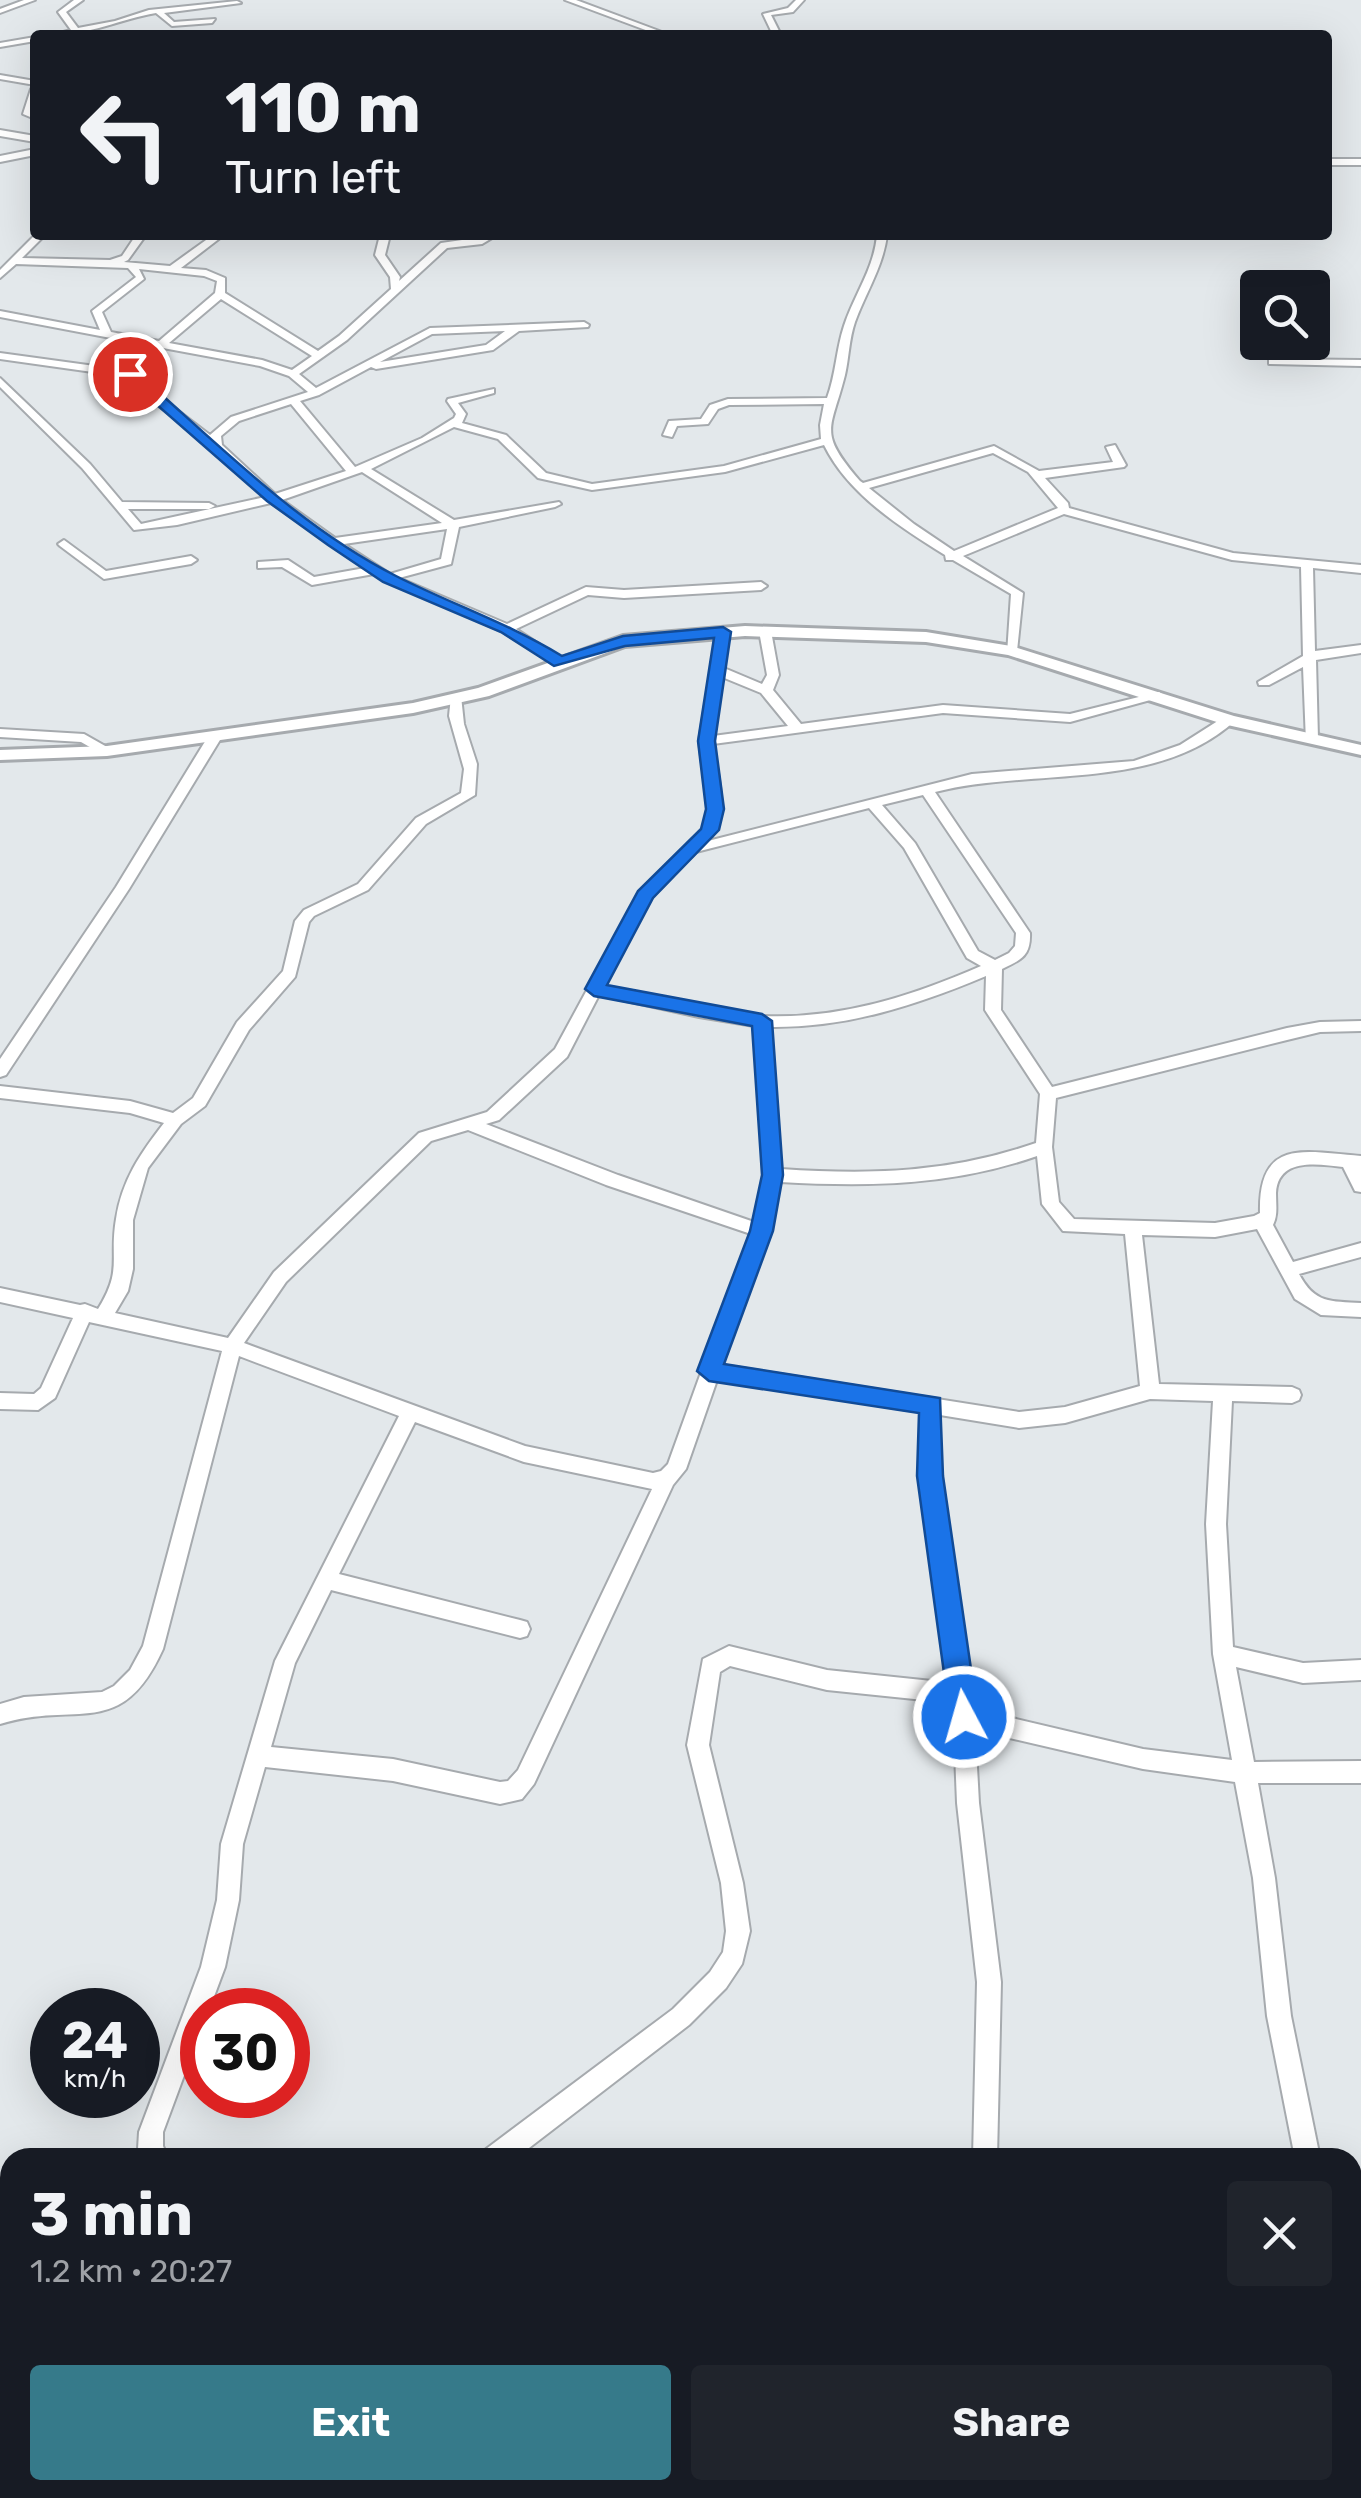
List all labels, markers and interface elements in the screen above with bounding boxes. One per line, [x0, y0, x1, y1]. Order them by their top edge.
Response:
text: 110 m [225, 67, 421, 150]
icon: left [60, 70, 190, 200]
text: Turn left [225, 151, 401, 204]
map controls [1240, 270, 1330, 360]
button: search [1240, 270, 1330, 360]
pin [88, 332, 173, 417]
icon: arrive [103, 347, 158, 402]
position arrow [912, 1665, 1016, 1769]
speed limit sign: 30 [180, 1988, 310, 2118]
text: 24 [62, 2011, 128, 2071]
text: km/h [64, 2064, 126, 2093]
text: 3 min [30, 2179, 193, 2250]
button: close [1227, 2181, 1332, 2286]
text: 1.2 km · 20:27 [30, 2252, 232, 2290]
button: Exit [30, 2365, 671, 2480]
button: Share [691, 2365, 1332, 2480]

